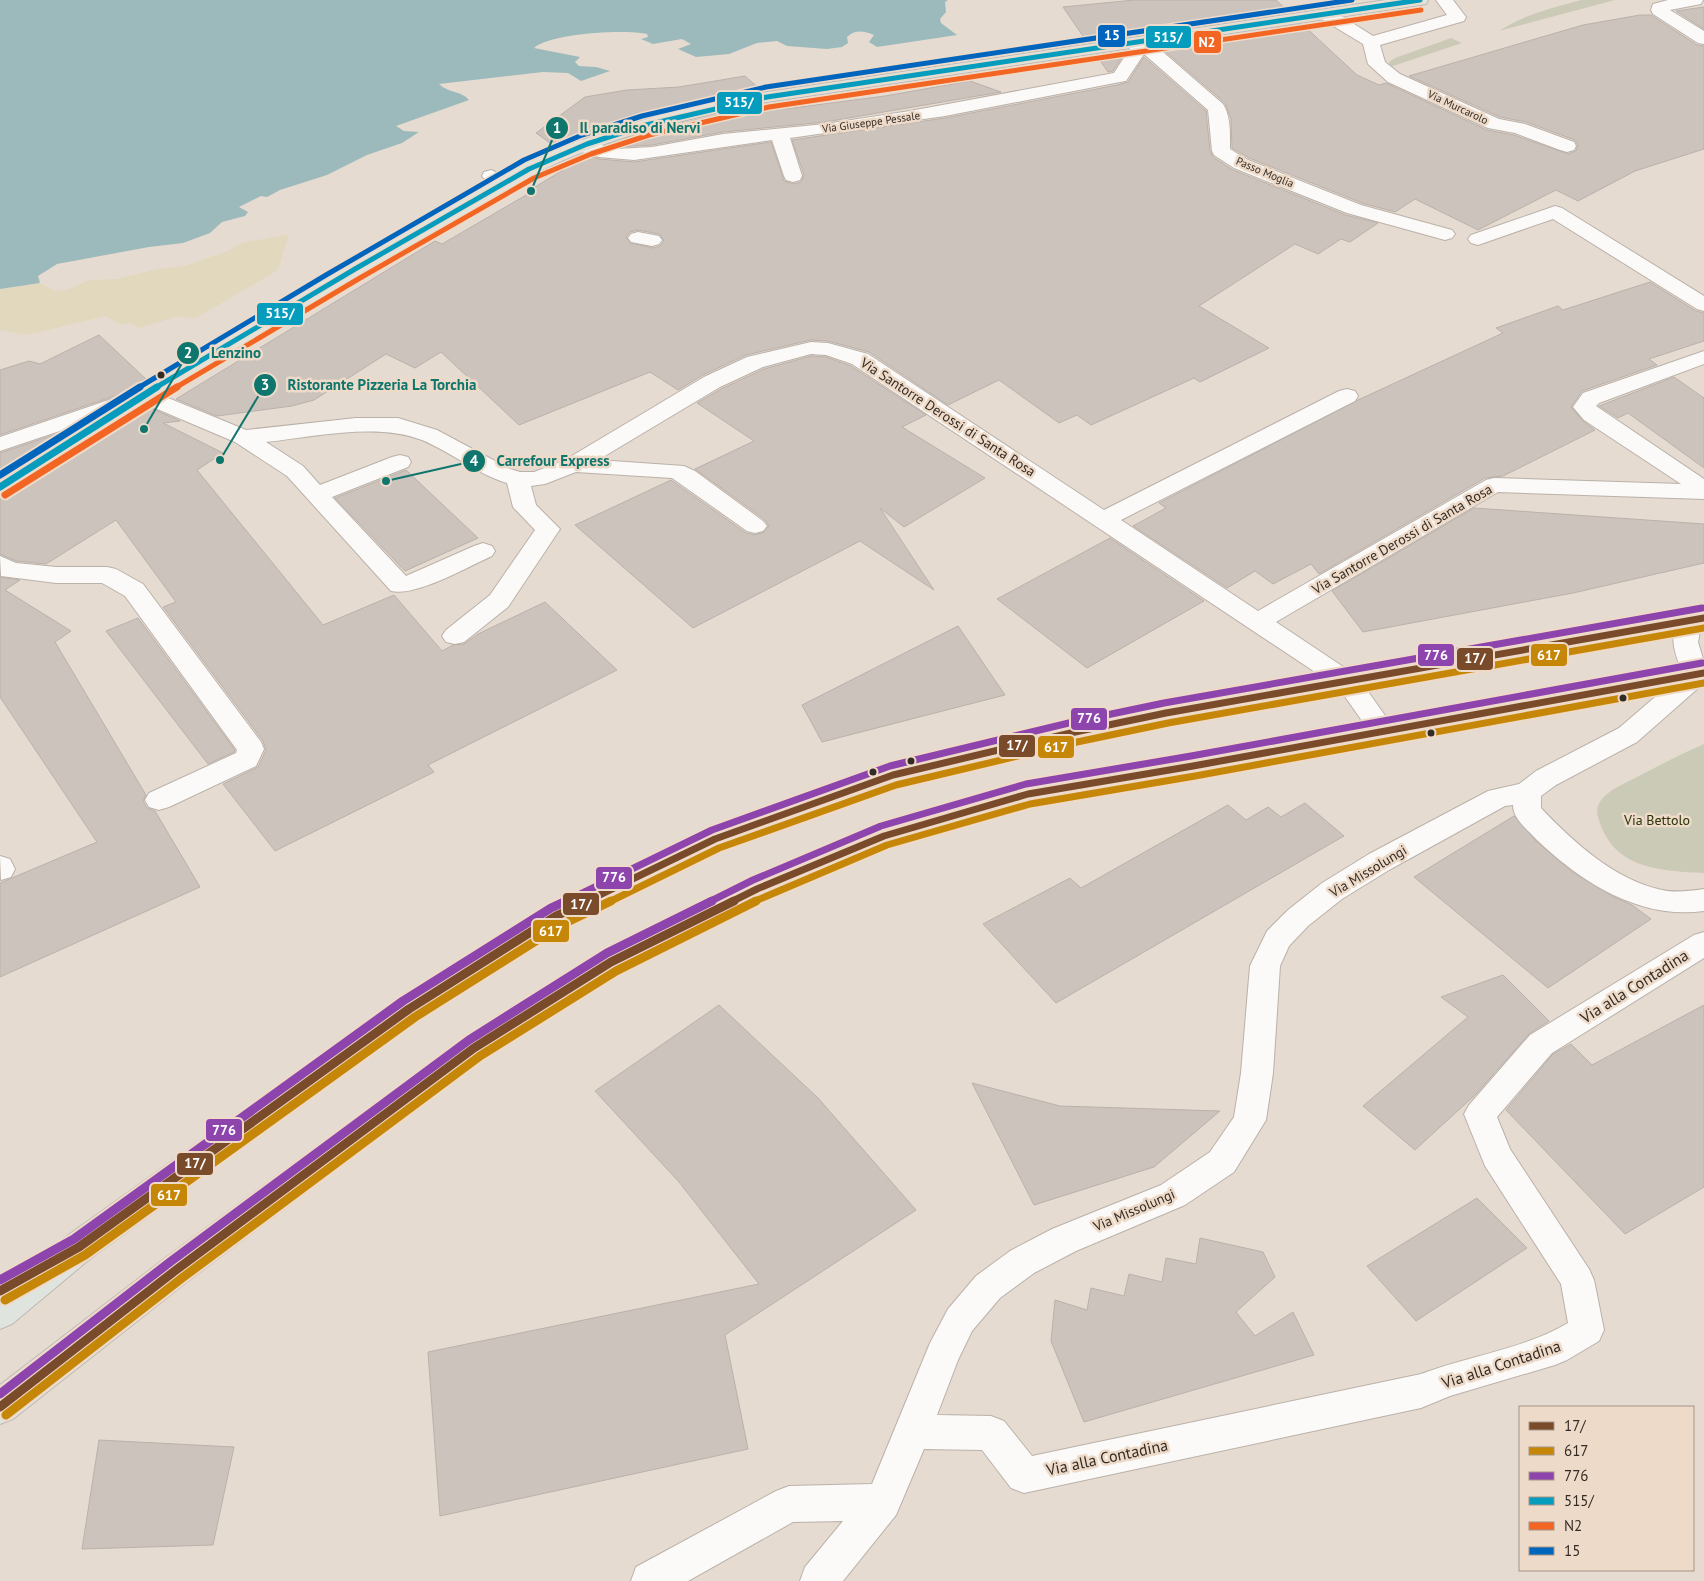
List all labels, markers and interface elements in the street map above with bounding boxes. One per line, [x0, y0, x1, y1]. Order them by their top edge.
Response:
line badge: 15 [1097, 24, 1126, 48]
line badge: 515/ [1145, 25, 1192, 49]
text: 15 [1104, 26, 1120, 44]
text: 515/ [1153, 28, 1184, 46]
line badge: N2 [1193, 30, 1222, 54]
text: N2 [1198, 33, 1216, 51]
street label: Via Murcarolo [1425, 86, 1491, 127]
line badge: 515/ [716, 91, 763, 115]
text: 515/ [724, 93, 755, 111]
street label: Via Giuseppe Pessale [820, 108, 921, 136]
callout: Il paradiso di Nervi [545, 113, 711, 143]
text: 1 [553, 118, 561, 137]
text: Il paradiso di Nervi [580, 118, 700, 137]
street label: Passo Moglia [1234, 154, 1296, 190]
line badge: 515/ [256, 302, 304, 326]
text: 515/ [265, 304, 296, 322]
callout: Lenzino [176, 338, 271, 368]
text: 2 [184, 343, 192, 362]
text: Lenzino [211, 343, 261, 362]
street label: Via Santorre Derossi di Santa Rosa [856, 353, 1039, 480]
unlabelled marker [156, 370, 166, 380]
callout: Ristorante Pizzeria La Torchia [252, 370, 487, 400]
text: 3 [261, 375, 269, 394]
text: Ristorante Pizzeria La Torchia [288, 375, 476, 394]
callout: Carrefour Express [461, 446, 619, 476]
text: 4 [470, 451, 479, 470]
text: Carrefour Express [496, 451, 610, 470]
street label: Via Santorre Derossi di Santa Rosa [1308, 480, 1495, 599]
line badge: 776 [1417, 643, 1455, 667]
line badge: 617 [1530, 643, 1568, 667]
text: 776 [1424, 646, 1448, 664]
text: 617 [1537, 646, 1561, 664]
line badge: 17/ [1456, 647, 1494, 671]
text: 17/ [1464, 649, 1487, 667]
unlabelled marker [1618, 693, 1628, 703]
line badge: 776 [1070, 707, 1108, 731]
text: 776 [1077, 709, 1101, 727]
unlabelled marker [1426, 728, 1436, 738]
line badge: 17/ [998, 734, 1036, 758]
line badge: 617 [1037, 735, 1075, 759]
text: 17/ [1006, 736, 1029, 754]
text: 617 [1044, 738, 1068, 756]
unlabelled marker [906, 756, 916, 766]
unlabelled marker [868, 767, 878, 777]
park label: Via Bettolo [1623, 811, 1690, 829]
street label: Via Missolungi [1325, 841, 1410, 902]
line badge: 776 [595, 866, 633, 890]
text: 776 [602, 868, 626, 886]
line badge: 17/ [562, 892, 600, 916]
text: 17/ [570, 895, 593, 913]
line badge: 617 [532, 919, 570, 943]
text: 617 [539, 922, 563, 940]
street label: Via alla Contadina [1575, 945, 1692, 1028]
line badge: 776 [205, 1118, 243, 1142]
text: 776 [212, 1121, 236, 1139]
line badge: 17/ [176, 1152, 214, 1176]
text: 17/ [184, 1154, 207, 1172]
line badge: 617 [150, 1183, 188, 1207]
street label: Via Missolungi [1089, 1185, 1178, 1236]
text: 617 [157, 1186, 181, 1204]
street label: Via alla Contadina [1438, 1335, 1563, 1393]
legend [1519, 1406, 1694, 1571]
text: 17/ [1564, 1416, 1586, 1435]
street label: Via alla Contadina [1043, 1434, 1170, 1480]
text: 617 [1564, 1441, 1589, 1460]
text: 776 [1564, 1466, 1589, 1485]
text: 515/ [1564, 1491, 1595, 1510]
text: N2 [1564, 1516, 1582, 1535]
text: 15 [1564, 1541, 1580, 1560]

